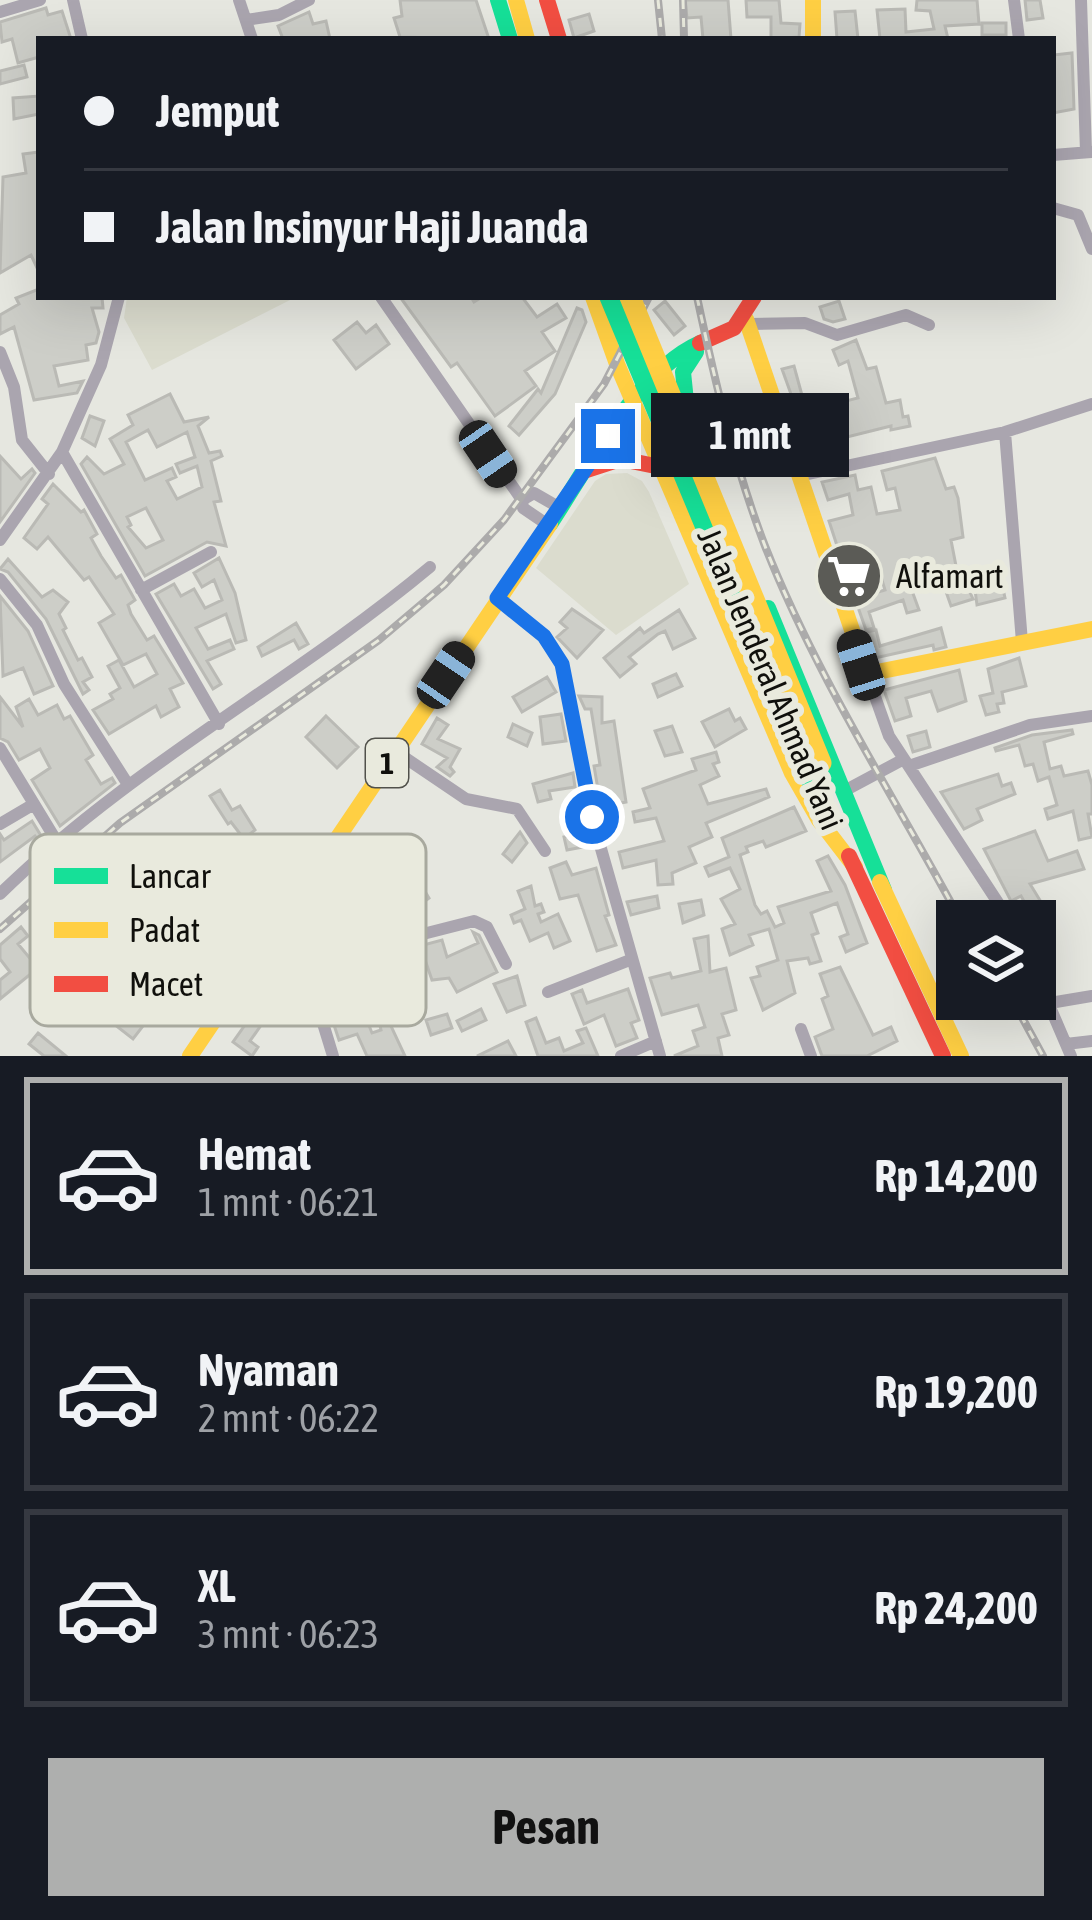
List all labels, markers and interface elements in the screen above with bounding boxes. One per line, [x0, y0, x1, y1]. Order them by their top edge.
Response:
text: Jemput [156, 85, 279, 137]
text: Jalan Insinyur Haji Juanda [156, 201, 588, 253]
callout: 1 mnt [650, 394, 848, 478]
route end [581, 409, 635, 463]
text: 1 mnt [709, 413, 791, 457]
car [453, 414, 523, 494]
street label: Jalan Jenderal Ahmad Yani [690, 523, 852, 835]
supermarket icon: Alfamart [814, 541, 884, 611]
place label: Alfamart [896, 557, 1003, 595]
car [833, 625, 889, 705]
car [411, 635, 481, 715]
road number: 1 [366, 739, 408, 787]
route start [565, 790, 619, 844]
legend [30, 834, 426, 1026]
text: Lancar [129, 857, 212, 895]
map controls [936, 900, 1056, 1020]
button: layers [936, 900, 1056, 1020]
text: Padat [129, 911, 200, 949]
text: Macet [129, 965, 203, 1003]
icon: car [54, 1122, 162, 1230]
text: Hemat [198, 1128, 311, 1180]
text: Rp 14,200 [874, 1150, 1038, 1202]
text: 1 mnt · 06:21 [198, 1180, 379, 1224]
icon: car [54, 1338, 162, 1446]
text: Nyaman [198, 1344, 339, 1396]
text: Rp 19,200 [874, 1366, 1038, 1418]
text: 2 mnt · 06:22 [198, 1396, 379, 1440]
icon: car [54, 1554, 162, 1662]
text: XL [198, 1560, 236, 1612]
text: Rp 24,200 [874, 1582, 1038, 1634]
text: 3 mnt · 06:23 [198, 1612, 379, 1656]
button: Pesan [48, 1758, 1044, 1896]

